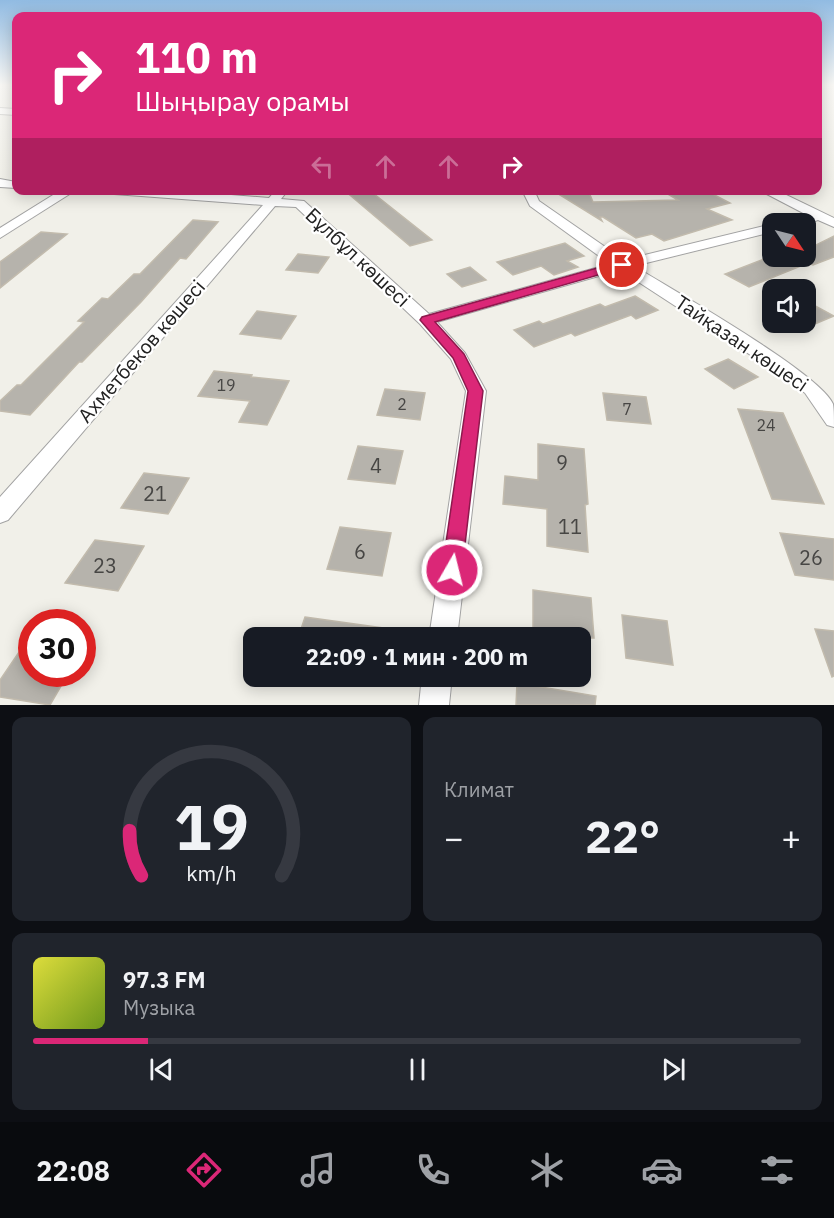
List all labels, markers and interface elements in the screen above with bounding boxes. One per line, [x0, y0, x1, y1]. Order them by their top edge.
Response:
text: 110 m [135, 30, 258, 85]
icon: right [36, 36, 114, 114]
text: Шыңырау орамы [135, 83, 350, 118]
icon: left [306, 150, 339, 183]
icon: ahead [369, 150, 402, 183]
icon: ahead [432, 150, 465, 183]
icon: right [495, 150, 528, 183]
street label: Бұлбұл көшесі [300, 201, 416, 313]
north arrow [762, 213, 816, 267]
map controls [762, 213, 816, 333]
pin [596, 239, 647, 290]
icon: arrive [605, 248, 638, 281]
street label: Ахметбеков көшесі [71, 274, 211, 428]
button: sound [762, 279, 816, 333]
street label: Тайқазан көшесі [670, 288, 814, 398]
house number: 19 [216, 375, 236, 395]
house number: 2 [397, 394, 407, 414]
house number: 7 [622, 399, 632, 419]
house number: 24 [756, 415, 776, 435]
house number: 9 [556, 449, 568, 476]
house number: 4 [370, 452, 382, 479]
house number: 21 [143, 480, 167, 507]
house number: 11 [558, 513, 582, 540]
house number: 6 [354, 538, 366, 565]
position arrow [420, 538, 484, 602]
house number: 26 [799, 544, 823, 571]
house number: 23 [93, 552, 117, 579]
speed limit sign: 30 [18, 609, 96, 687]
text: 22:09 · 1 мин · 200 m [306, 642, 528, 671]
text: Климат [444, 776, 514, 803]
text: 19 [174, 786, 249, 867]
text: 22° [585, 807, 660, 865]
text: − [444, 816, 464, 859]
text: + [781, 816, 801, 859]
text: km/h [186, 859, 237, 887]
text: 97.3 FM [123, 965, 206, 994]
text: Музыка [123, 994, 195, 1021]
icon: previous [145, 1053, 178, 1086]
icon: pause [401, 1053, 434, 1086]
icon: next [657, 1053, 690, 1086]
icon: directions [183, 1149, 225, 1191]
icon: music [297, 1149, 339, 1191]
icon: phone [412, 1149, 454, 1191]
icon: climate [526, 1149, 568, 1191]
icon: car [641, 1149, 683, 1191]
icon: filters [756, 1149, 798, 1191]
text: 22:08 [36, 1153, 110, 1188]

